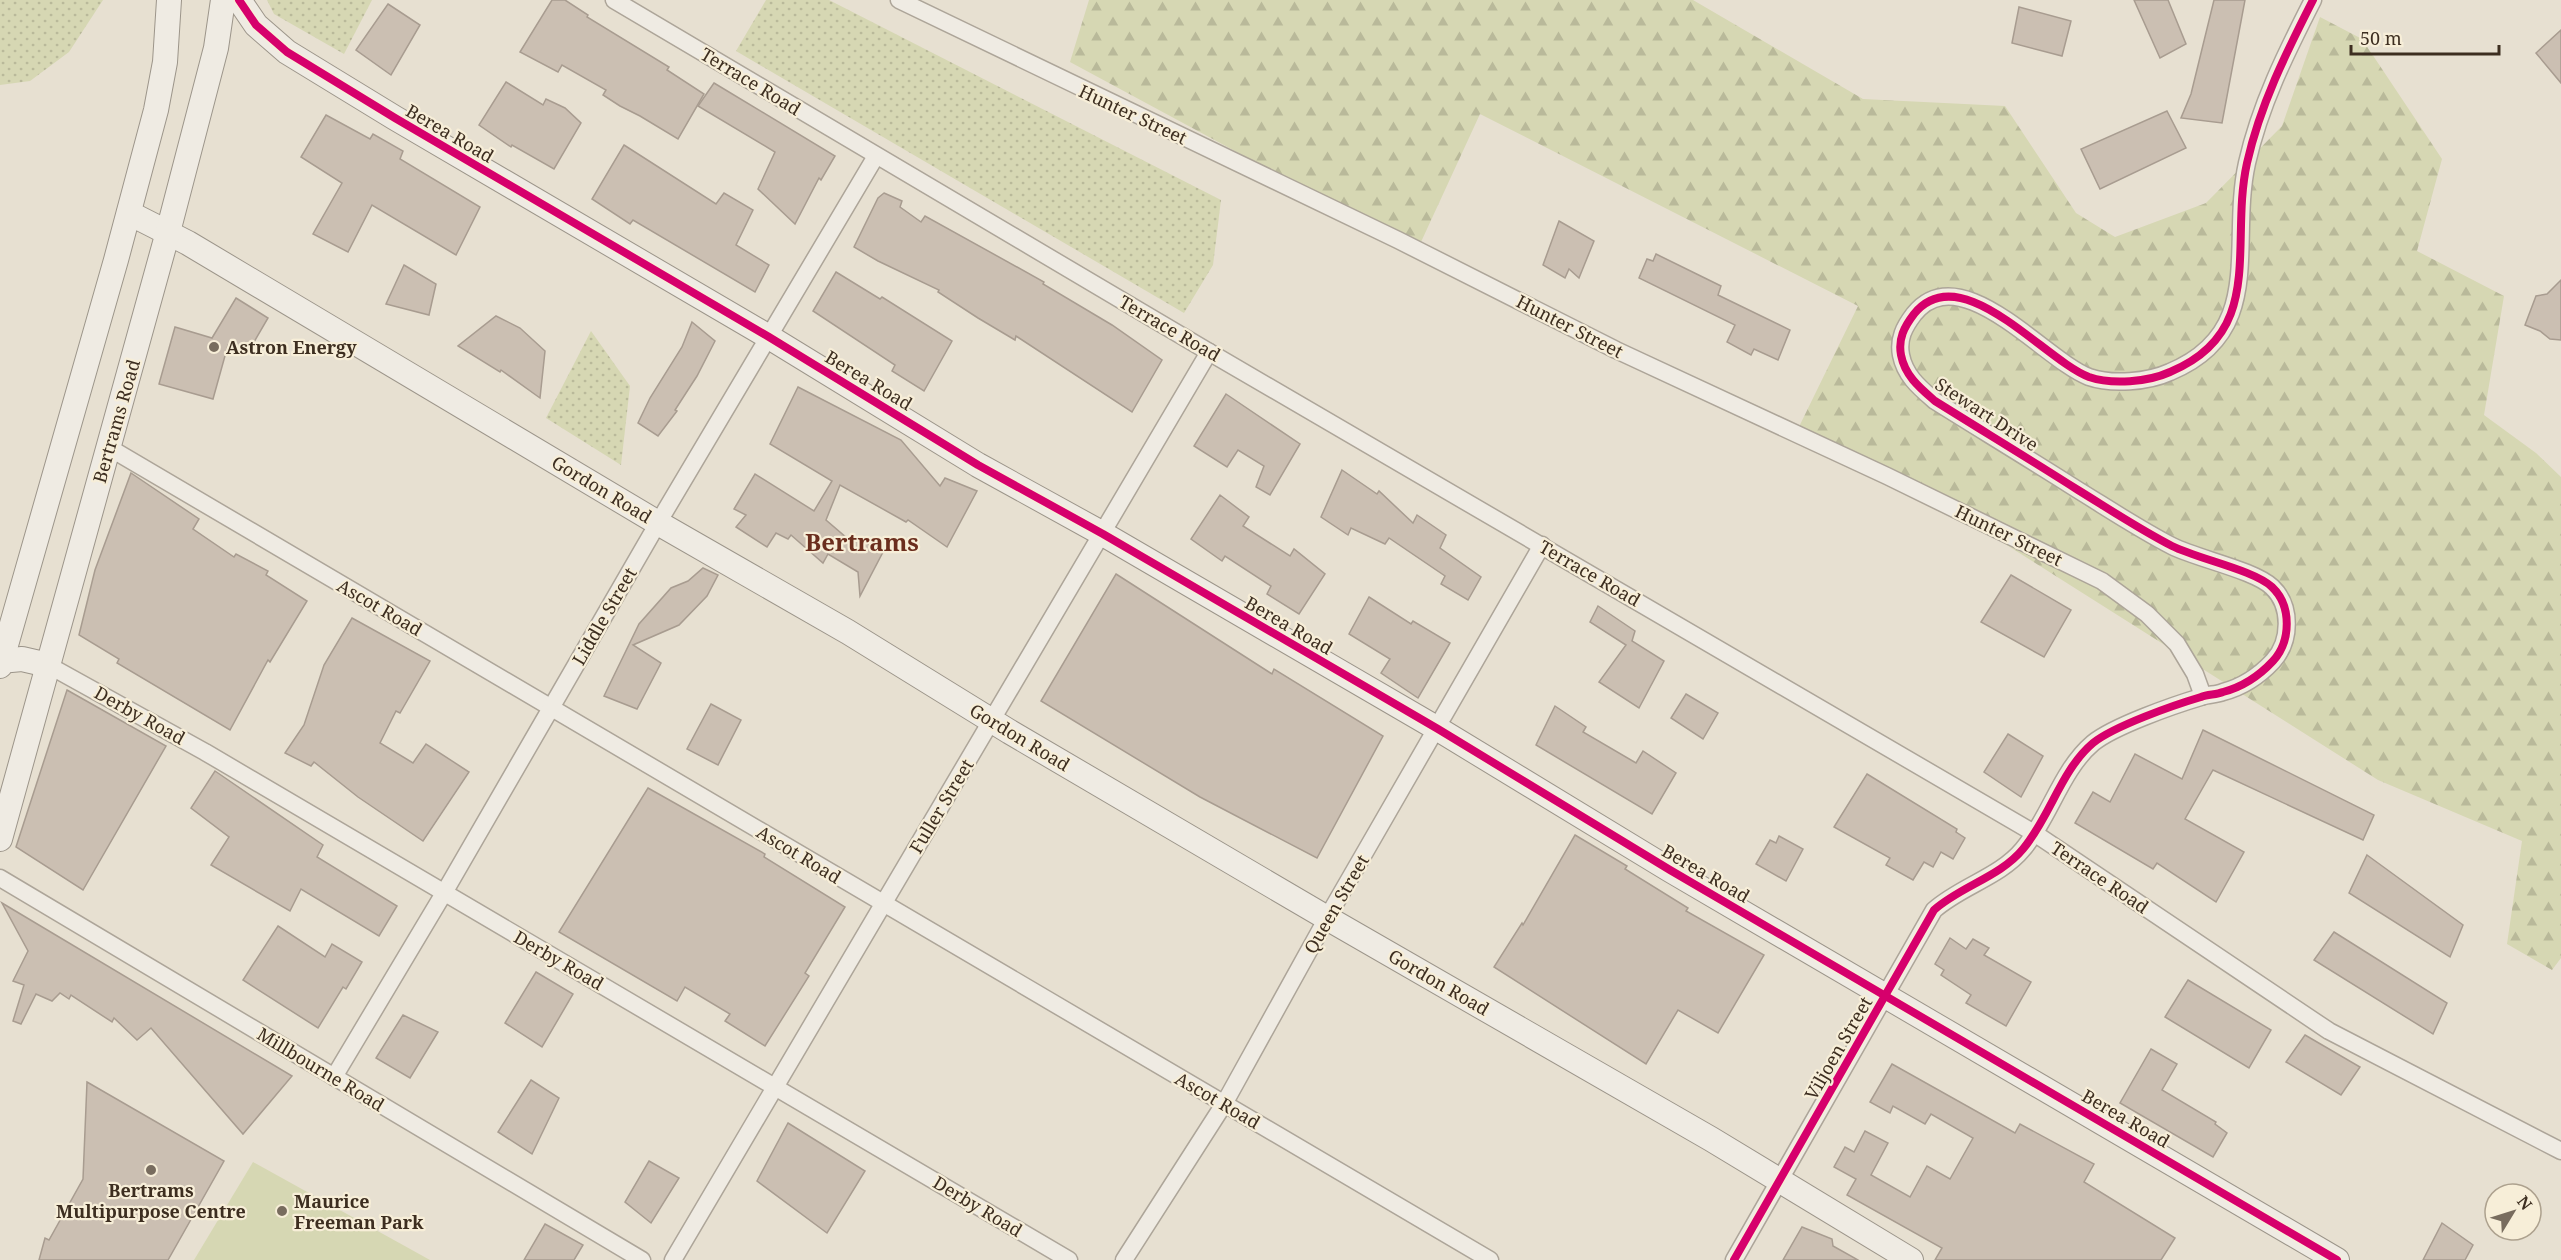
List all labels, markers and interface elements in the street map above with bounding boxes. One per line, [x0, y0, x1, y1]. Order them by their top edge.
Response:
scale bar [2351, 18, 2500, 56]
text: 50 m [2360, 26, 2402, 50]
street label: Terrace Road [696, 42, 806, 120]
street label: Hunter Street [1075, 78, 1191, 150]
street label: Berea Road [402, 98, 498, 168]
street label: Terrace Road [1115, 289, 1225, 367]
street label: Hunter Street [1513, 289, 1627, 363]
place label: Astron Energy [226, 335, 357, 359]
marker: Astron Energy [207, 340, 221, 354]
street label: Berea Road [821, 345, 917, 415]
street label: Bertrams Road [87, 356, 145, 486]
street label: Stewart Drive [1931, 372, 2043, 456]
street label: Gordon Road [547, 450, 657, 528]
street label: Hunter Street [1951, 499, 2067, 571]
district label: Bertrams [805, 525, 919, 558]
street label: Terrace Road [1535, 534, 1645, 612]
street label: Liddle Street [566, 563, 642, 669]
street label: Ascot Road [333, 573, 427, 641]
street label: Berea Road [1241, 590, 1337, 660]
street label: Derby Road [90, 680, 190, 750]
street label: Gordon Road [965, 698, 1075, 776]
street label: Fuller Street [903, 754, 979, 858]
street label: Ascot Road [752, 819, 846, 889]
street label: Terrace Road [2046, 835, 2154, 919]
street label: Berea Road [1658, 838, 1754, 908]
street label: Queen Street [1298, 850, 1374, 958]
street label: Derby Road [510, 925, 608, 995]
street label: Gordon Road [1384, 943, 1494, 1021]
street label: Viljoen Street [1799, 992, 1877, 1104]
street label: Millbourne Road [253, 1022, 389, 1116]
street label: Ascot Road [1171, 1066, 1265, 1134]
street label: Berea Road [2078, 1083, 2174, 1153]
marker: Bertrams Multipurpose Centre [144, 1163, 158, 1177]
street label: Derby Road [929, 1170, 1027, 1242]
place label: Bertrams Multipurpose Centre [56, 1178, 246, 1223]
north arrow [2483, 1182, 2543, 1242]
place label: Maurice Freeman Park [294, 1189, 424, 1234]
text: N [2512, 1191, 2538, 1215]
marker: Maurice Freeman Park [275, 1204, 289, 1218]

